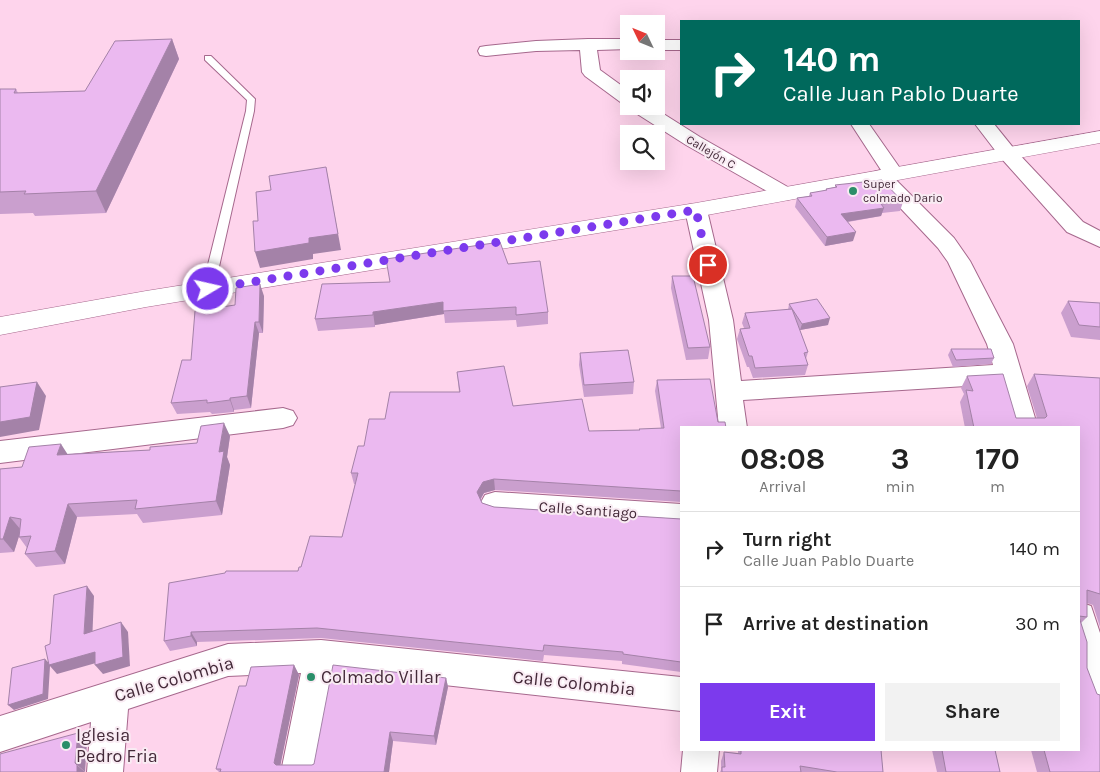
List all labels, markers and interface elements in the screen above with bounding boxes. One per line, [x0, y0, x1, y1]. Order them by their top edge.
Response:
north arrow [620, 15, 665, 60]
map controls [620, 15, 665, 170]
text: 140 m [783, 39, 881, 80]
icon: right [700, 40, 765, 105]
button: sound [620, 70, 665, 115]
text: Calle Juan Pablo Duarte [783, 81, 1018, 107]
button: search [620, 125, 665, 170]
street label: Callejón C [684, 132, 738, 172]
place label: Super colmado Dario [863, 177, 942, 205]
marker: Super colmado Dario [847, 185, 859, 197]
pin [687, 244, 729, 286]
icon: arrive [694, 251, 722, 279]
position arrow [181, 262, 233, 314]
text: 08:08 [740, 441, 825, 477]
text: 3 [891, 441, 909, 477]
text: 170 [975, 441, 1020, 477]
text: Arrival [759, 477, 806, 496]
text: min [885, 477, 915, 496]
text: m [990, 477, 1005, 496]
street label: Calle Santiago [538, 498, 638, 522]
text: Turn right [743, 529, 832, 551]
icon: right [700, 535, 728, 563]
text: 140 m [1010, 538, 1060, 560]
text: Calle Juan Pablo Duarte [743, 551, 914, 570]
icon: arrive [700, 610, 728, 638]
text: Arrive at destination [743, 613, 929, 635]
text: 30 m [1015, 613, 1060, 635]
street label: Calle Colombia [112, 651, 236, 707]
place label: Colmado Villar [321, 666, 441, 688]
street label: Calle Colombia [512, 666, 636, 700]
marker: Colmado Villar [305, 671, 317, 683]
button: Exit [700, 683, 875, 741]
button: Share [885, 683, 1060, 741]
place label: Iglesia Pedro Fria [76, 724, 158, 767]
marker: Iglesia Pedro Fria [60, 739, 72, 751]

